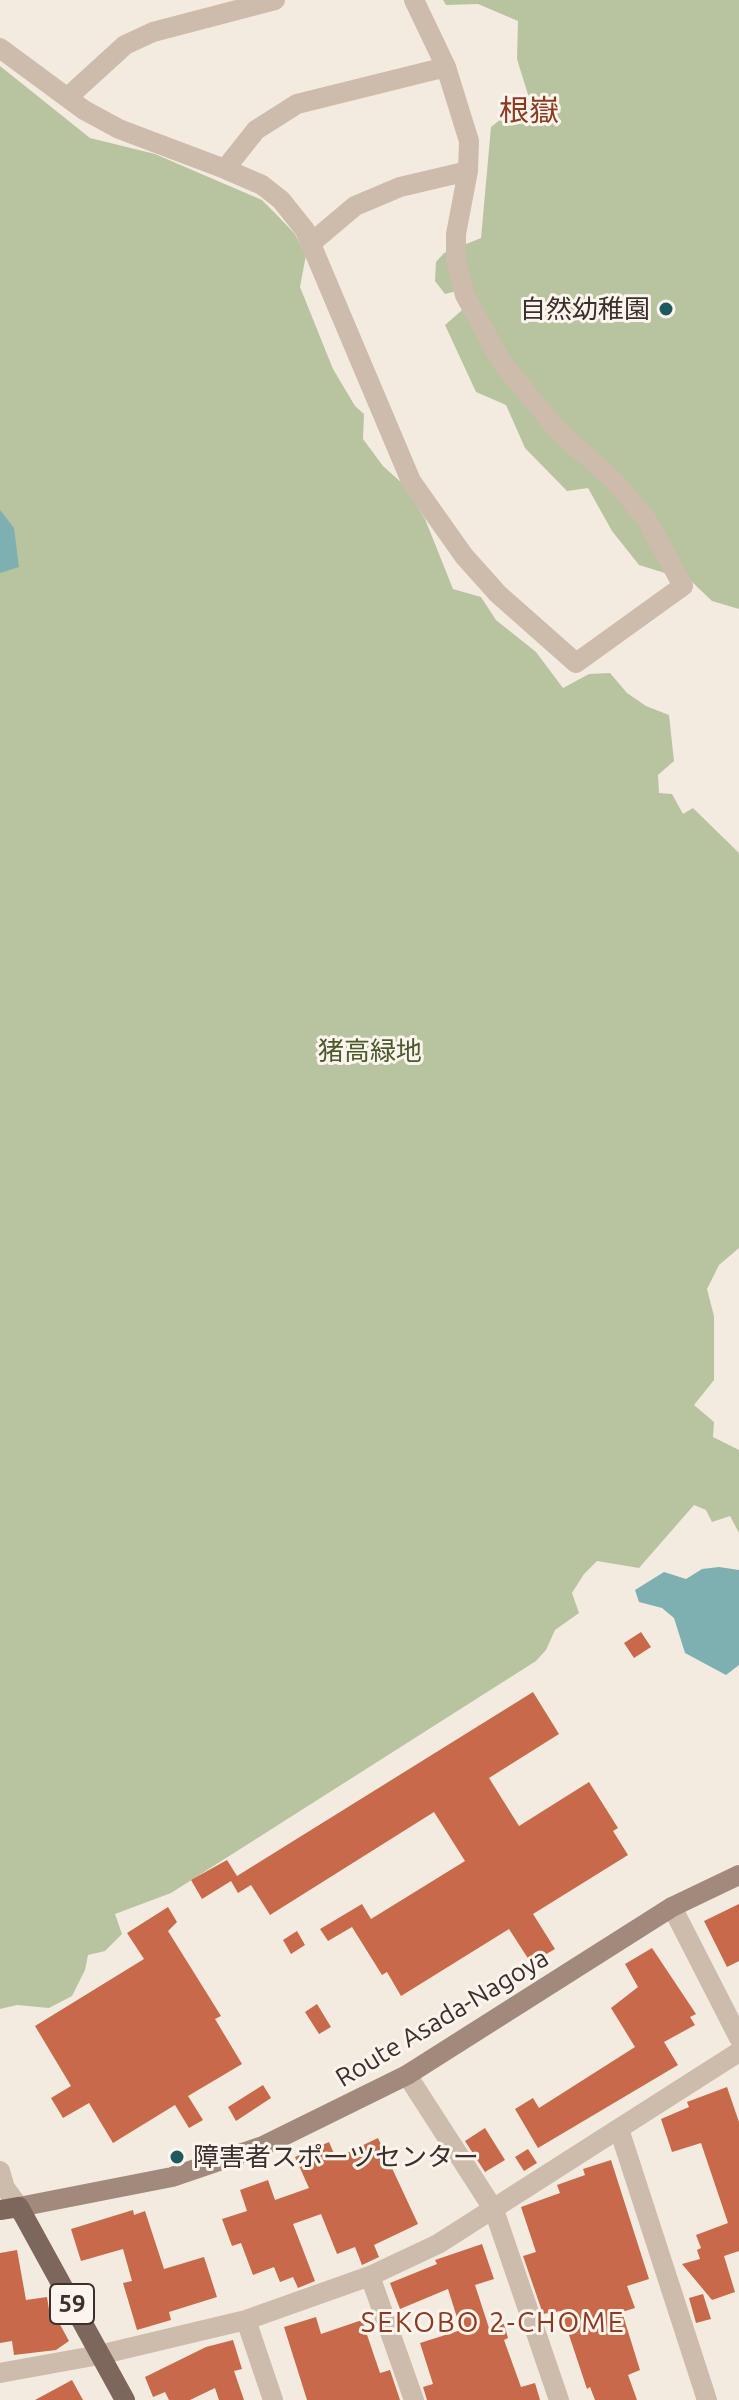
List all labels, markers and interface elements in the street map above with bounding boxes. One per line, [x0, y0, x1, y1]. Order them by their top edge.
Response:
district label: 根嶽 [499, 93, 559, 129]
place label: 自然幼稚園 [520, 293, 650, 325]
marker: 自然幼稚園 [657, 300, 675, 318]
park label: 猪高緑地 [318, 1035, 422, 1067]
street label: Route Asada-Nagoya [330, 1942, 554, 2094]
place label: 障害者スポーツセンター [193, 2141, 479, 2173]
marker: 障害者スポーツセンター [168, 2148, 186, 2166]
road number: 59 [50, 2284, 94, 2324]
district label: SEKOBO 2-CHOME [361, 2306, 625, 2340]

